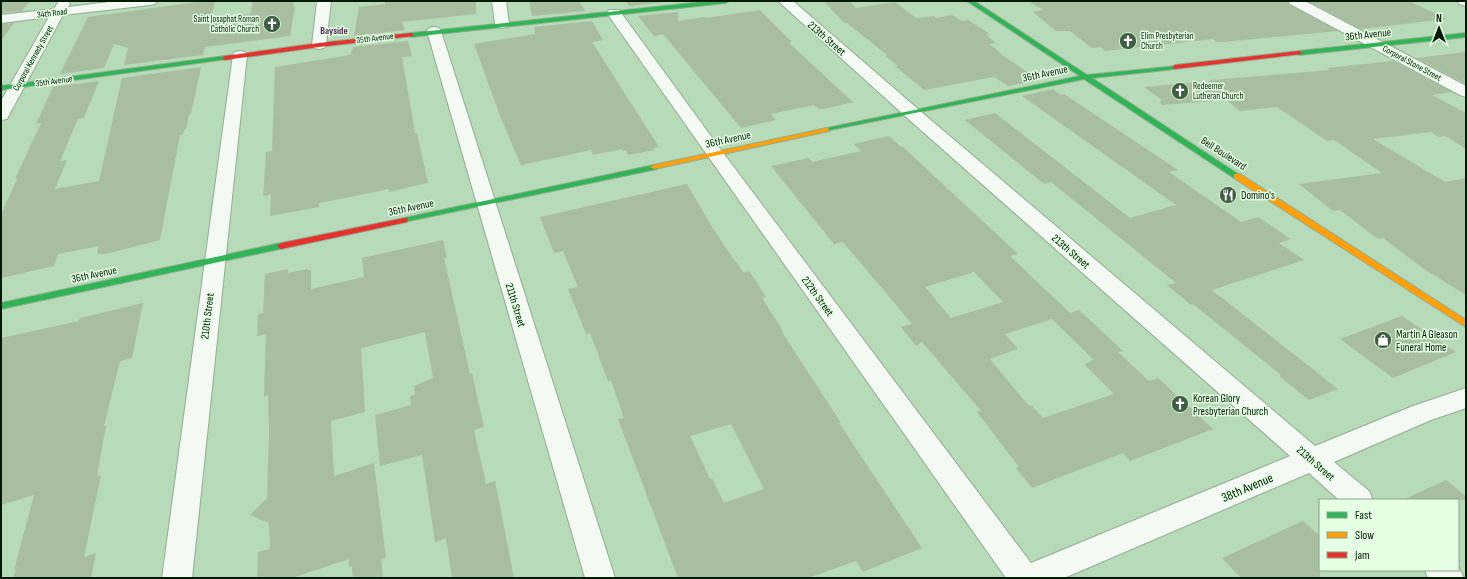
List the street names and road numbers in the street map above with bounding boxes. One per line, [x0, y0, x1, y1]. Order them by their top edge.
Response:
street label: 34th Road [36, 6, 68, 21]
street label: 213th Street [805, 18, 849, 59]
street label: Corporal Kennedy Street [11, 23, 56, 93]
street label: 36th Avenue [1344, 26, 1392, 43]
street label: 35th Avenue [356, 31, 395, 46]
street label: Corporal Stone Street [1380, 43, 1443, 84]
street label: 36th Avenue [1021, 62, 1069, 85]
street label: 35th Avenue [35, 73, 74, 90]
street label: 36th Avenue [704, 128, 752, 151]
street label: Bell Boulevard [1199, 134, 1249, 173]
street label: 36th Avenue [387, 196, 435, 219]
street label: 213th Street [1049, 231, 1093, 272]
street label: 36th Avenue [70, 263, 118, 286]
street label: 212th Street [799, 274, 837, 319]
street label: 211th Street [503, 282, 529, 329]
street label: 210th Street [198, 292, 217, 340]
street label: 213th Street [1294, 443, 1338, 484]
street label: 38th Avenue [1219, 470, 1276, 506]

